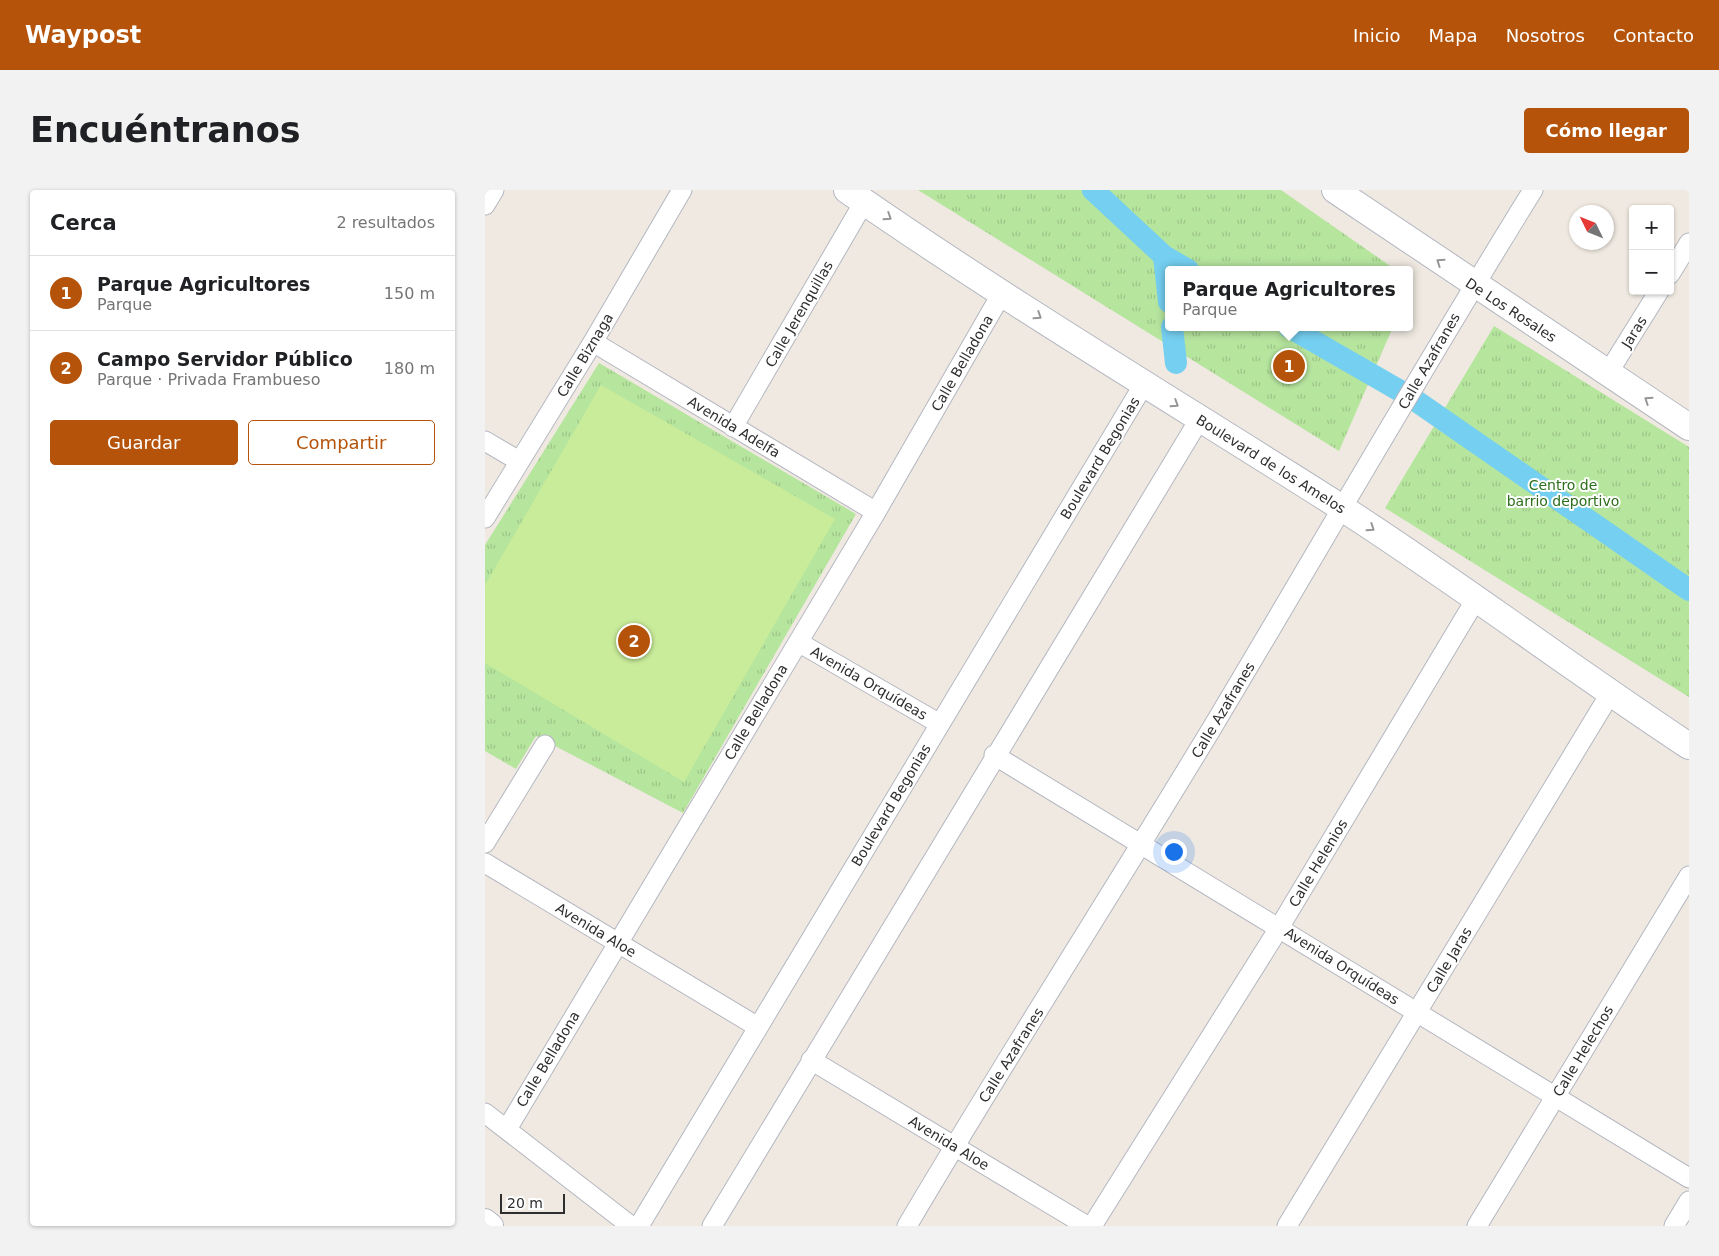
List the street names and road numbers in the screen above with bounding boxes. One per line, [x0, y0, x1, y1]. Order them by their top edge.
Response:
street label: Calle Jerenquillas [762, 258, 836, 370]
street label: De Los Rosales [1463, 275, 1559, 345]
street label: Calle Biznaga [554, 310, 616, 400]
street label: Calle Azafranes [1395, 310, 1463, 412]
street label: Calle Belladona [928, 312, 996, 414]
street label: Jaras [1618, 313, 1650, 352]
street label: Avenida Adelfa [685, 393, 783, 461]
street label: Boulevard Begonias [1057, 394, 1143, 522]
street label: Boulevard de los Amelos [1193, 411, 1349, 517]
street label: Avenida Orquídeas [808, 643, 930, 723]
street label: Calle Azafranes [1188, 659, 1258, 761]
street label: Calle Belladona [721, 661, 791, 763]
street label: Boulevard Begonias [848, 741, 934, 869]
street label: Calle Helenios [1286, 816, 1350, 910]
street label: Avenida Aloe [553, 900, 639, 960]
street label: Avenida Orquídeas [1282, 924, 1402, 1008]
street label: Calle Jaras [1423, 924, 1475, 996]
street label: Calle Helechos [1550, 1003, 1616, 1099]
street label: Calle Azafranes [975, 1005, 1047, 1105]
street label: Calle Belladona [513, 1008, 583, 1110]
street label: Avenida Aloe [906, 1113, 992, 1173]

